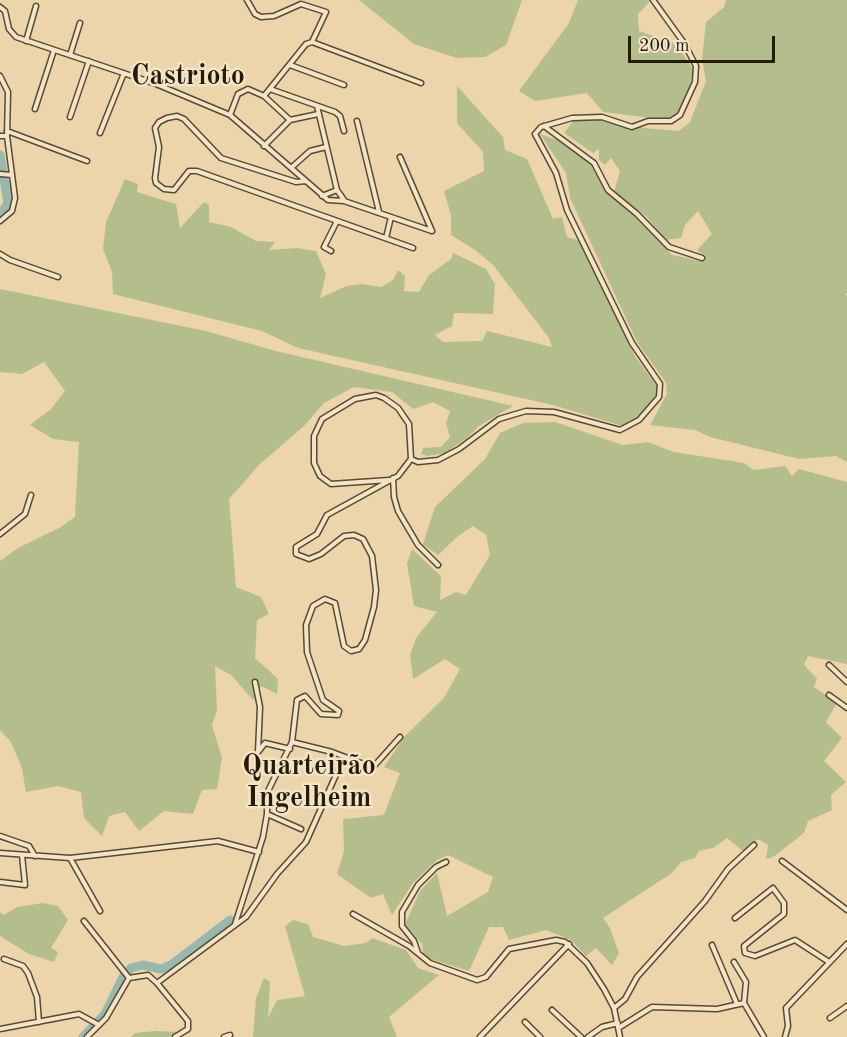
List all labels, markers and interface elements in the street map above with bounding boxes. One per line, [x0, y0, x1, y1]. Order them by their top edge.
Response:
scale bar [631, 24, 778, 62]
text: 200 m [639, 37, 690, 55]
district label: Castrioto [131, 60, 245, 94]
district label: Quarteirão Ingelheim [242, 750, 376, 816]

